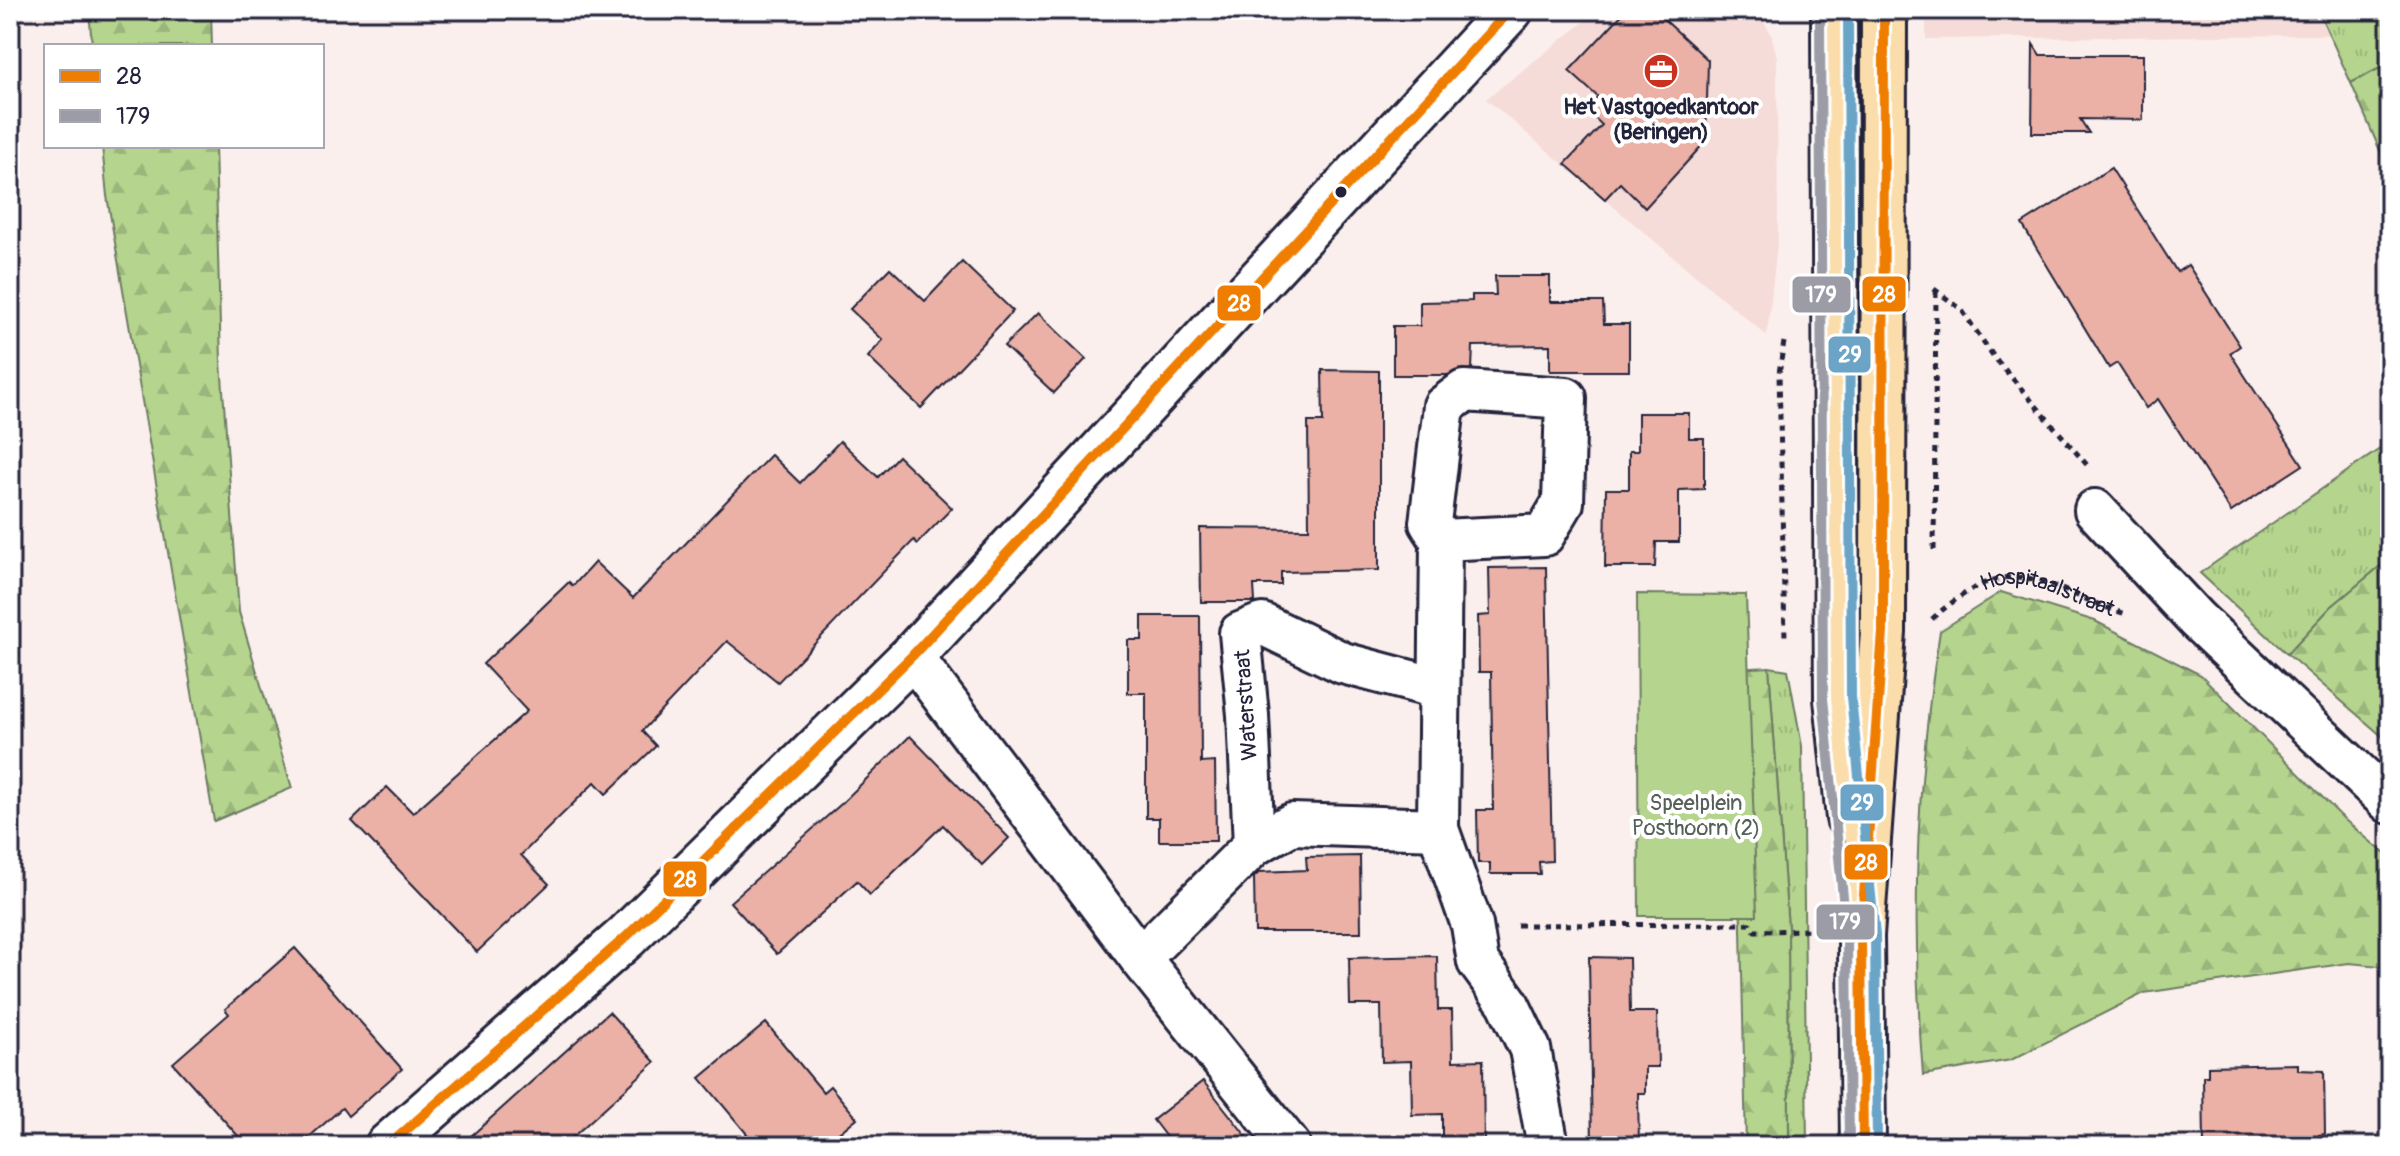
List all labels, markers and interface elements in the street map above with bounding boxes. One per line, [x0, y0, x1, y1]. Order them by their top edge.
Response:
legend [44, 44, 324, 148]
office icon: Het Vastgoedkantoor (Beringen) [1642, 52, 1680, 90]
text: 28 [116, 62, 142, 91]
place label: Het Vastgoedkantoor (Beringen) [1563, 93, 1760, 146]
text: 179 [116, 102, 150, 131]
unlabelled marker [1333, 184, 1349, 200]
line badge: 179 [1791, 275, 1852, 314]
line badge: 28 [1861, 275, 1907, 313]
text: 179 [1805, 281, 1837, 309]
text: 28 [1872, 281, 1896, 309]
line badge: 28 [1216, 284, 1262, 322]
text: 28 [1227, 290, 1251, 318]
line badge: 29 [1827, 335, 1872, 374]
text: 29 [1838, 341, 1862, 369]
street label: Hospitaalstraat [1976, 563, 2119, 623]
street label: Waterstraat [1228, 648, 1264, 761]
line badge: 29 [1839, 783, 1885, 822]
park label: Speelplein Posthoorn (2) [1632, 789, 1760, 842]
text: 29 [1850, 789, 1874, 817]
line badge: 28 [1843, 843, 1889, 881]
text: 28 [1854, 849, 1878, 877]
line badge: 28 [662, 860, 708, 898]
text: 28 [673, 866, 697, 894]
line badge: 179 [1815, 903, 1876, 941]
text: 179 [1829, 908, 1861, 936]

